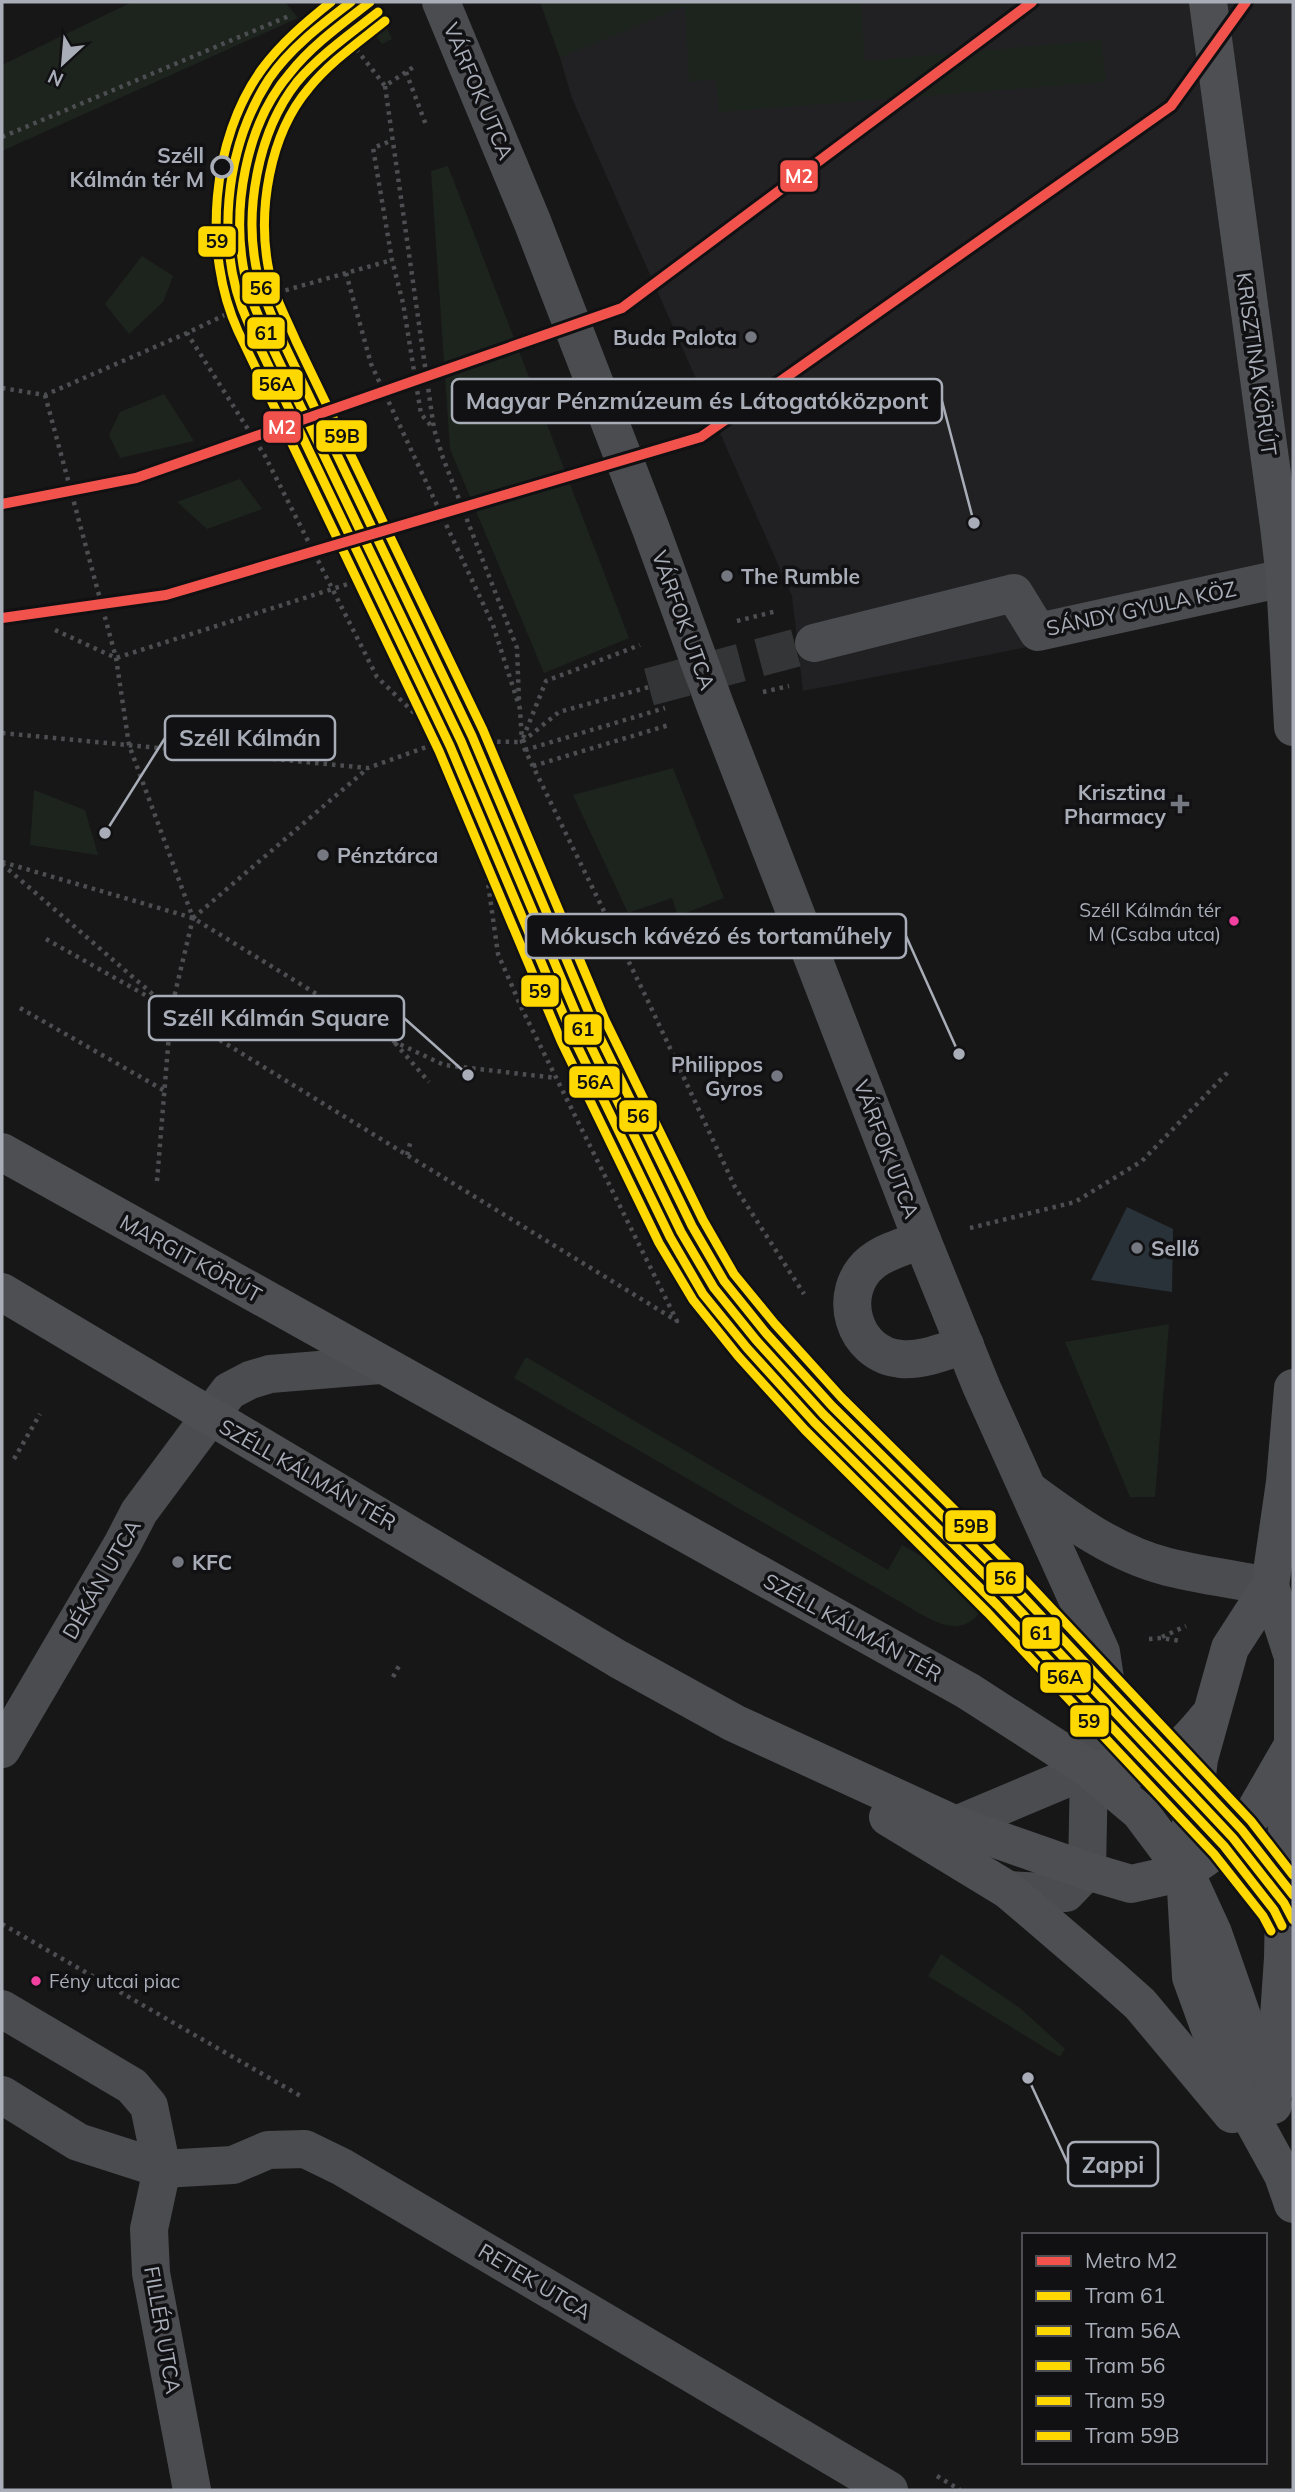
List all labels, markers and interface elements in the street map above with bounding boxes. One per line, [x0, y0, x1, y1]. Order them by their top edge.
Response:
street label: VÁRFOK UTCA [438, 19, 520, 164]
north arrow [28, 28, 98, 98]
text: N [44, 64, 67, 92]
place label: Széll Kálmán tér M [70, 142, 204, 192]
marker: Széll Kálmán tér M [211, 156, 233, 178]
line badge: M2 [779, 159, 819, 193]
text: M2 [785, 164, 813, 188]
line badge: 59 [197, 225, 237, 258]
text: 59 [206, 229, 228, 253]
line badge: 56 [241, 271, 281, 305]
street label: KRISZTINA KÖRÚT [1231, 271, 1283, 458]
text: 56 [250, 276, 272, 300]
line badge: 61 [246, 316, 286, 350]
text: 61 [255, 321, 277, 345]
place label: Buda Palota [613, 324, 737, 350]
marker: Buda Palota [743, 329, 759, 345]
line badge: 56A [251, 368, 304, 401]
text: 56A [258, 372, 296, 396]
callout: Magyar Pénzmúzeum és Látogatóközpont [452, 379, 942, 423]
text: Magyar Pénzmúzeum és Látogatóközpont [466, 386, 928, 415]
line badge: M2 [262, 410, 302, 444]
text: M2 [268, 415, 296, 439]
line badge: 59B [315, 419, 368, 453]
text: 59B [324, 424, 360, 448]
street label: VÁRFOK UTCA [647, 547, 721, 694]
place label: The Rumble [741, 563, 860, 589]
marker: The Rumble [719, 568, 735, 584]
street label: SÁNDY GYULA KÖZ [1044, 575, 1238, 641]
callout: Széll Kálmán [165, 716, 335, 760]
text: Széll Kálmán [179, 723, 321, 752]
place label: Krisztina Pharmacy [1064, 779, 1167, 829]
marker: Krisztina Pharmacy [1172, 796, 1188, 812]
place label: Pénztárca [337, 842, 438, 868]
marker: Pénztárca [315, 847, 331, 863]
place label: Széll Kálmán tér M (Csaba utca) [1079, 898, 1221, 946]
callout: Mókusch kávézó és tortaműhely [526, 914, 906, 958]
marker: Széll Kálmán tér M (Csaba utca) [1227, 914, 1241, 928]
text: Mókusch kávézó és tortaműhely [540, 921, 892, 950]
line badge: 59 [520, 974, 560, 1008]
text: 59 [529, 979, 551, 1003]
callout: Széll Kálmán Square [149, 996, 404, 1040]
text: Széll Kálmán Square [163, 1003, 389, 1032]
line badge: 61 [563, 1013, 603, 1046]
text: 61 [572, 1017, 594, 1041]
place label: Philippos Gyros [671, 1051, 763, 1101]
line badge: 56A [568, 1065, 621, 1099]
marker: Philippos Gyros [769, 1068, 785, 1084]
text: 56A [576, 1070, 614, 1094]
street label: VÁRFOK UTCA [849, 1076, 926, 1223]
line badge: 56 [618, 1099, 658, 1133]
text: 56 [627, 1104, 649, 1128]
street label: MARGIT KÖRÚT [115, 1208, 267, 1308]
place label: Sellő [1151, 1235, 1199, 1261]
marker: Sellő [1129, 1240, 1145, 1256]
street label: SZÉLL KÁLMÁN TÉR [215, 1413, 401, 1535]
line badge: 59B [944, 1509, 997, 1543]
street label: DÉKÁN UTCA [56, 1514, 146, 1643]
text: 59B [953, 1514, 989, 1538]
place label: KFC [192, 1549, 232, 1575]
marker: KFC [170, 1554, 186, 1570]
line badge: 56 [985, 1561, 1025, 1595]
text: 56 [994, 1566, 1016, 1590]
street label: SZÉLL KÁLMÁN TÉR [759, 1567, 947, 1687]
line badge: 61 [1021, 1616, 1061, 1650]
text: 61 [1030, 1621, 1052, 1645]
line badge: 56A [1039, 1661, 1092, 1694]
text: 56A [1046, 1665, 1084, 1689]
line badge: 59 [1069, 1704, 1110, 1738]
text: 59 [1078, 1709, 1100, 1733]
place label: Fény utcai piac [49, 1969, 180, 1993]
marker: Fény utcai piac [29, 1974, 43, 1988]
callout: Zappi [1068, 2142, 1158, 2186]
text: Zappi [1082, 2150, 1144, 2179]
legend [1022, 2233, 1267, 2464]
street label: RETEK UTCA [474, 2237, 597, 2325]
text: Metro M2 [1085, 2247, 1177, 2273]
street label: FILLÉR UTCA [139, 2264, 187, 2396]
text: Tram 61 [1085, 2282, 1165, 2308]
text: Tram 56A [1085, 2317, 1181, 2343]
text: Tram 56 [1085, 2352, 1165, 2378]
text: Tram 59 [1085, 2387, 1165, 2413]
text: Tram 59B [1085, 2422, 1180, 2448]

